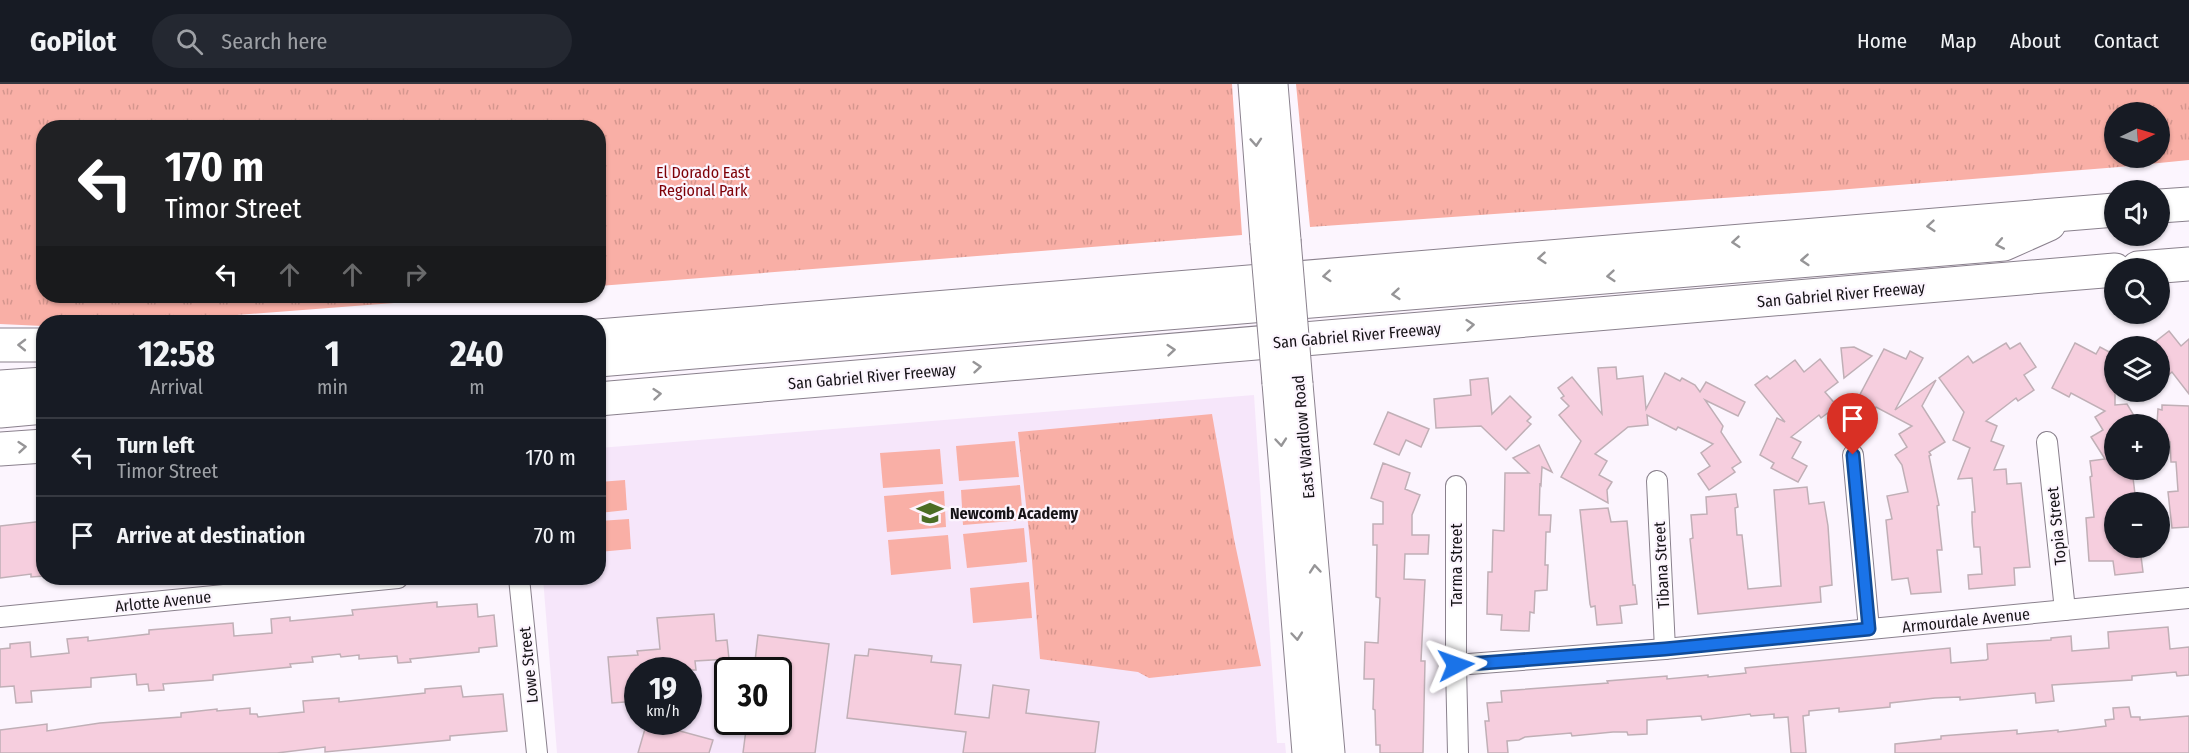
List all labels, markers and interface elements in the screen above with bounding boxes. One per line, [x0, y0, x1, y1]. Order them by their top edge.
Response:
search box [152, 14, 572, 68]
text: GoPilot [30, 25, 116, 58]
icon: search [173, 25, 206, 58]
text: Search here [221, 28, 327, 55]
text: Home [1857, 28, 1907, 54]
text: Map [1940, 28, 1977, 54]
text: About [2010, 28, 2061, 54]
text: Contact [2094, 28, 2159, 54]
north arrow [2104, 102, 2170, 168]
map controls [2104, 102, 2170, 558]
one-way arrow [1250, 138, 1263, 147]
text: 170 m [165, 142, 264, 192]
icon: left [66, 144, 144, 222]
park label: El Dorado East Regional Park [656, 163, 751, 200]
button: sound [2104, 180, 2170, 246]
text: Timor Street [165, 193, 301, 225]
one-way arrow [1926, 219, 1935, 232]
one-way arrow [1732, 235, 1741, 248]
one-way arrow [1995, 237, 2004, 249]
one-way arrow [1537, 251, 1547, 264]
one-way arrow [1801, 253, 1810, 266]
icon: left [210, 258, 243, 291]
icon: ahead [273, 258, 306, 291]
icon: ahead [336, 258, 369, 291]
icon: right [399, 258, 432, 291]
button: search [2104, 258, 2170, 324]
one-way arrow [1322, 269, 1331, 282]
one-way arrow [1607, 269, 1616, 282]
street label: San Gabriel River Freeway [1756, 278, 1927, 311]
one-way arrow [1391, 287, 1400, 300]
street label: San Gabriel River Freeway [1272, 319, 1443, 352]
one-way arrow [1465, 319, 1474, 332]
text: 12:58 [138, 332, 215, 376]
text: 1 [325, 332, 340, 376]
text: 240 [450, 332, 504, 376]
button: layers [2104, 336, 2170, 402]
one-way arrow [17, 339, 26, 351]
one-way arrow [1166, 344, 1175, 357]
street label: San Gabriel River Freeway [787, 360, 958, 393]
one-way arrow [972, 361, 981, 374]
street label: East Wardlow Road [1289, 374, 1318, 499]
text: Arrival [150, 375, 203, 399]
text: min [317, 375, 348, 399]
text: m [469, 375, 485, 399]
one-way arrow [652, 388, 661, 401]
pin [1827, 393, 1878, 455]
icon: arrive [1836, 402, 1869, 435]
button: + [2104, 414, 2170, 480]
text: Turn left [117, 432, 195, 459]
one-way arrow [1274, 437, 1287, 446]
one-way arrow [17, 441, 26, 454]
icon: left [66, 441, 99, 474]
text: 170 m [525, 444, 576, 471]
text: Timor Street [117, 459, 218, 483]
street label: Topia Street [2043, 485, 2070, 566]
button: − [2104, 492, 2170, 558]
school or university icon: Newcomb Academy [915, 498, 945, 528]
place label: Newcomb Academy [950, 504, 1079, 523]
icon: arrive [66, 519, 99, 552]
street label: Tibana Street [1650, 520, 1673, 609]
text: Arrive at destination [117, 522, 305, 549]
text: 70 m [534, 522, 576, 549]
street label: Tarma Street [1447, 523, 1466, 607]
one-way arrow [1309, 565, 1322, 574]
street label: Arlotte Avenue [114, 587, 212, 616]
street label: Armourdale Avenue [1901, 604, 2031, 637]
street label: Lowe Street [515, 625, 542, 704]
one-way arrow [1290, 631, 1303, 641]
position arrow [1424, 633, 1488, 697]
speed limit sign: 30 [714, 657, 792, 735]
text: 19 [649, 671, 677, 707]
text: km/h [646, 702, 680, 720]

